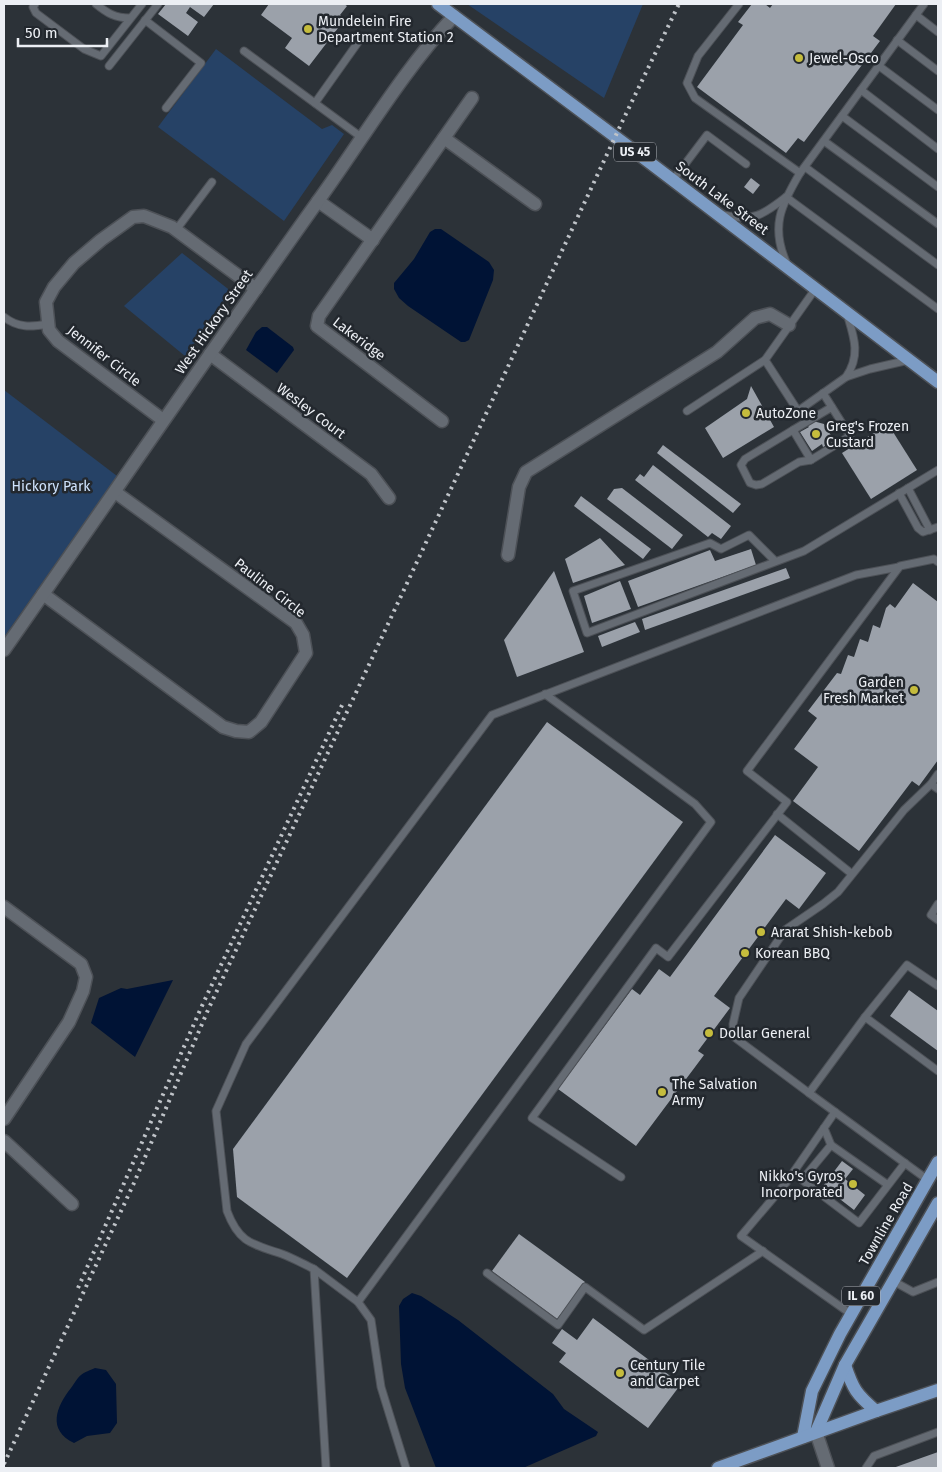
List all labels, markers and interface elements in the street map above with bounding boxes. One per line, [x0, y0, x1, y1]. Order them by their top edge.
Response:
place label: Mundelein Fire Department Station 2 [318, 13, 454, 46]
scale bar [18, 15, 106, 47]
marker: Mundelein Fire Department Station 2 [302, 23, 314, 35]
text: 50 m [25, 24, 58, 42]
place label: Jewel-Osco [809, 50, 879, 67]
marker: Jewel-Osco [793, 52, 805, 64]
road number: US 45 [614, 142, 656, 162]
street label: South Lake Street [672, 158, 772, 239]
street label: West Hickory Street [172, 266, 257, 378]
street label: Lakeridge [329, 314, 389, 364]
street label: Jennifer Circle [64, 322, 144, 390]
street label: Wesley Court [273, 379, 350, 443]
place label: AutoZone [756, 405, 816, 422]
marker: AutoZone [740, 407, 752, 419]
place label: Greg's Frozen Custard [826, 418, 909, 451]
marker: Greg's Frozen Custard [810, 428, 822, 440]
park label: Hickory Park [12, 478, 91, 495]
street label: Pauline Circle [231, 555, 309, 621]
place label: Garden Fresh Market [823, 674, 905, 707]
marker: Garden Fresh Market [908, 684, 920, 696]
place label: Ararat Shish-kebob [771, 924, 893, 941]
marker: Ararat Shish-kebob [755, 926, 767, 938]
place label: Korean BBQ [755, 945, 830, 962]
marker: Korean BBQ [739, 947, 751, 959]
place label: Dollar General [719, 1025, 810, 1042]
marker: Dollar General [703, 1027, 715, 1039]
place label: The Salvation Army [672, 1076, 758, 1109]
marker: The Salvation Army [656, 1086, 668, 1098]
place label: Nikko's Gyros Incorporated [759, 1168, 843, 1201]
marker: Nikko's Gyros Incorporated [847, 1178, 859, 1190]
street label: Townline Road [855, 1180, 917, 1268]
road number: IL 60 [842, 1286, 880, 1305]
place label: Century Tile and Carpet [630, 1357, 705, 1390]
marker: Century Tile and Carpet [614, 1367, 626, 1379]

